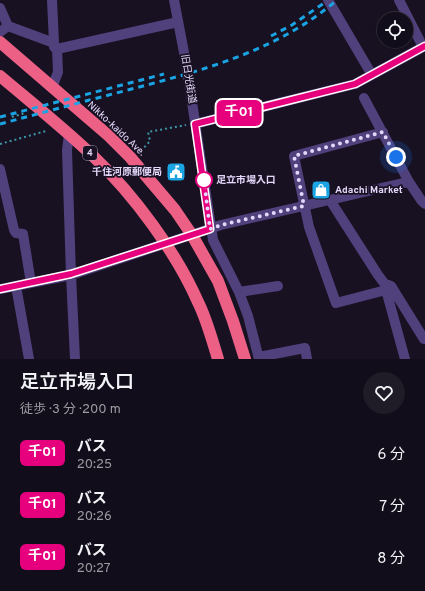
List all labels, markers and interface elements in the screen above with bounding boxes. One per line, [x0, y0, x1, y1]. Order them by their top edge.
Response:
map controls [377, 12, 413, 48]
button: locate [377, 12, 413, 48]
street label: 旧日光街道 [178, 53, 198, 105]
street label: Nikko-kaido Ave. [84, 99, 148, 159]
line badge: 千01 [216, 100, 262, 126]
text: 千01 [225, 104, 253, 121]
road number: 4 [83, 146, 97, 160]
your location [386, 147, 406, 167]
public building icon: 千住河原郵便局 [165, 161, 187, 183]
place label: 千住河原郵便局 [92, 166, 162, 179]
marker: 足立市場入口 [195, 171, 213, 189]
place label: 足立市場入口 [216, 174, 276, 187]
shop icon: Adachi Market [310, 179, 332, 201]
place label: Adachi Market [335, 184, 403, 197]
text: 足立市場入口 [20, 371, 134, 395]
button: heart [363, 372, 405, 414]
text: 徒歩 · 3 分 · 200 m [20, 402, 121, 418]
text: バス [77, 438, 107, 457]
text: 千01 [28, 444, 57, 461]
text: 6 分 [378, 446, 405, 465]
text: 20:25 [77, 457, 112, 473]
text: バス [77, 490, 107, 509]
text: 千01 [28, 496, 57, 513]
text: 7 分 [379, 498, 405, 517]
text: 20:26 [77, 509, 112, 525]
text: バス [77, 542, 107, 561]
text: 千01 [28, 548, 57, 565]
text: 8 分 [377, 550, 405, 569]
text: 20:27 [77, 561, 111, 577]

